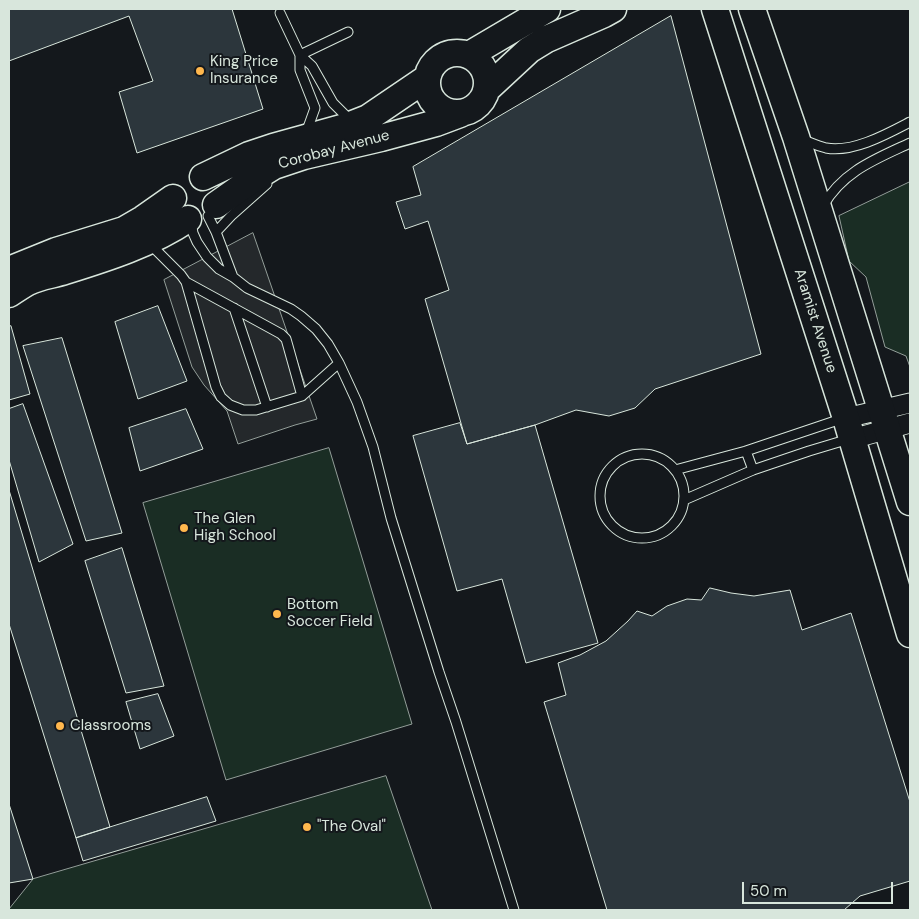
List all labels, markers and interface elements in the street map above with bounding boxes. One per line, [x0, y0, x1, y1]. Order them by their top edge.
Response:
place label: King Price Insurance [210, 53, 278, 88]
marker: King Price Insurance [194, 65, 206, 77]
street label: Corobay Avenue [276, 126, 392, 174]
street label: Aramist Avenue [790, 267, 840, 375]
place label: The Glen High School [194, 510, 276, 545]
marker: The Glen High School [178, 522, 190, 534]
place label: Bottom Soccer Field [287, 596, 373, 631]
marker: Bottom Soccer Field [271, 608, 283, 620]
place label: Classrooms [70, 717, 151, 735]
marker: Classrooms [54, 720, 66, 732]
place label: "The Oval" [317, 818, 386, 836]
marker: "The Oval" [301, 821, 313, 833]
scale bar [744, 872, 895, 904]
text: 50 m [750, 881, 787, 901]

